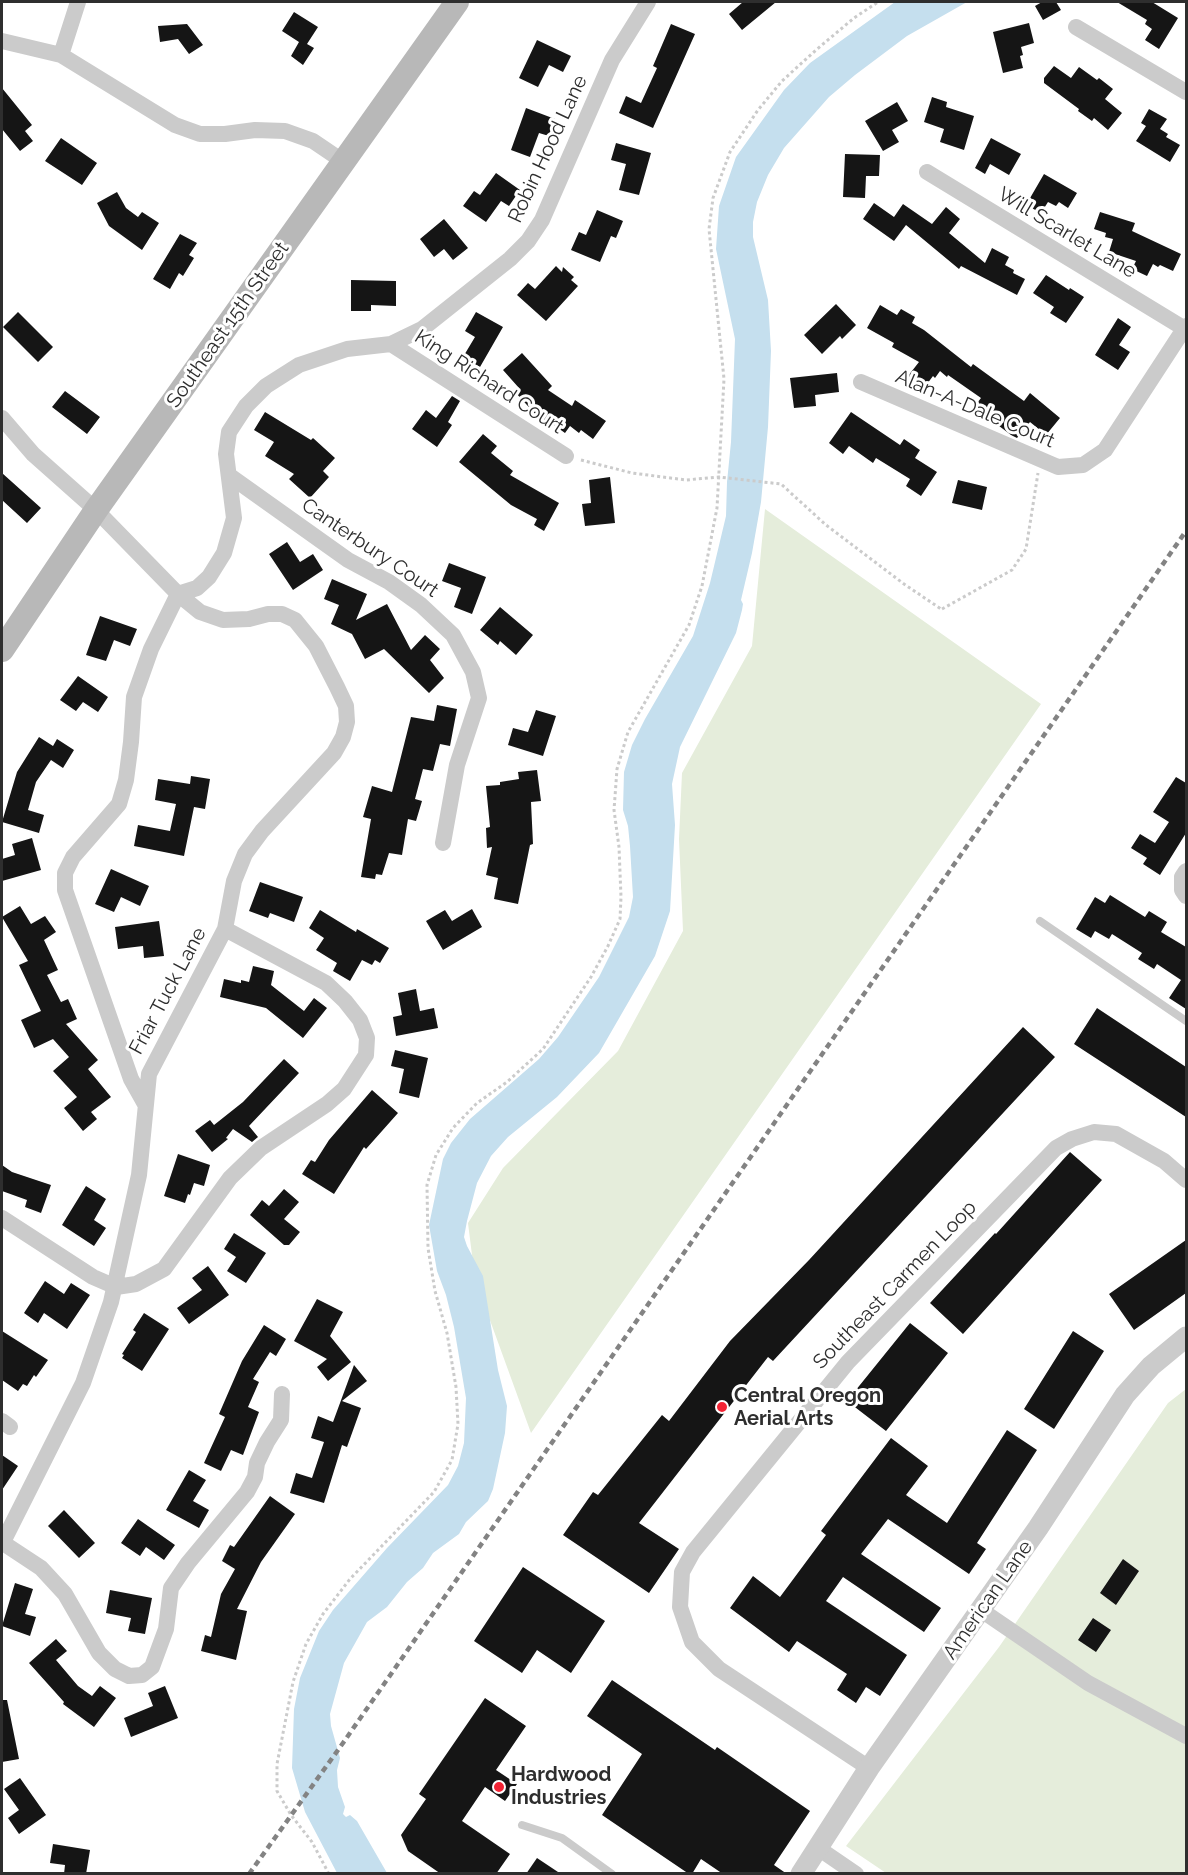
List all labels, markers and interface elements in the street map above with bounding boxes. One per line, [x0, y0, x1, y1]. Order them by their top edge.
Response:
street label: Robin Hood Lane [503, 71, 593, 227]
street label: Will Scarlet Lane [993, 182, 1141, 284]
street label: Southeast 15th Street [162, 238, 294, 412]
street label: King Richard Court [410, 325, 568, 439]
street label: Alan-A-Dale Court [892, 365, 1058, 453]
street label: Canterbury Court [297, 493, 443, 603]
street label: Friar Tuck Lane [124, 923, 212, 1059]
street label: Southeast Carmen Loop [808, 1196, 982, 1374]
place label: Central Oregon Aerial Arts [734, 1384, 881, 1431]
marker: Central Oregon Aerial Arts [715, 1400, 729, 1414]
street label: American Lane [938, 1536, 1038, 1664]
place label: Hardwood Industries [511, 1763, 611, 1810]
marker: Hardwood Industries [492, 1780, 506, 1794]

